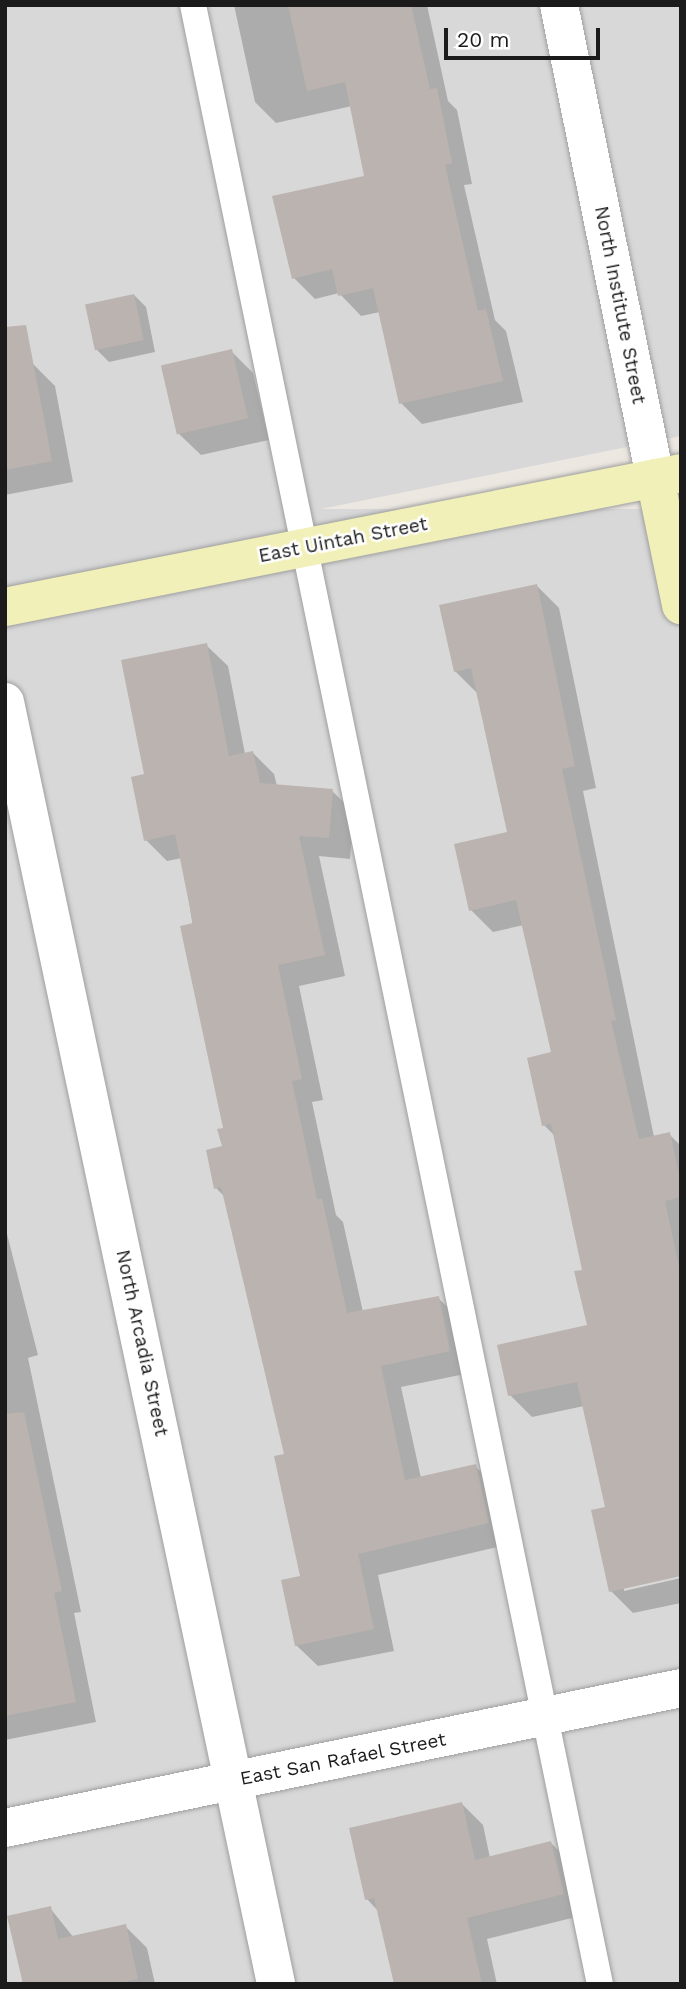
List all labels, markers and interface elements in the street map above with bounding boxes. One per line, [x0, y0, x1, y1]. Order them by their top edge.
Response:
scale bar [448, 14, 604, 58]
text: 20 m [457, 27, 509, 52]
street label: North Institute Street [590, 204, 650, 406]
street label: East Uintah Street [257, 512, 429, 568]
street label: North Arcadia Street [111, 1247, 173, 1439]
street label: East San Rafael Street [238, 1728, 448, 1790]

